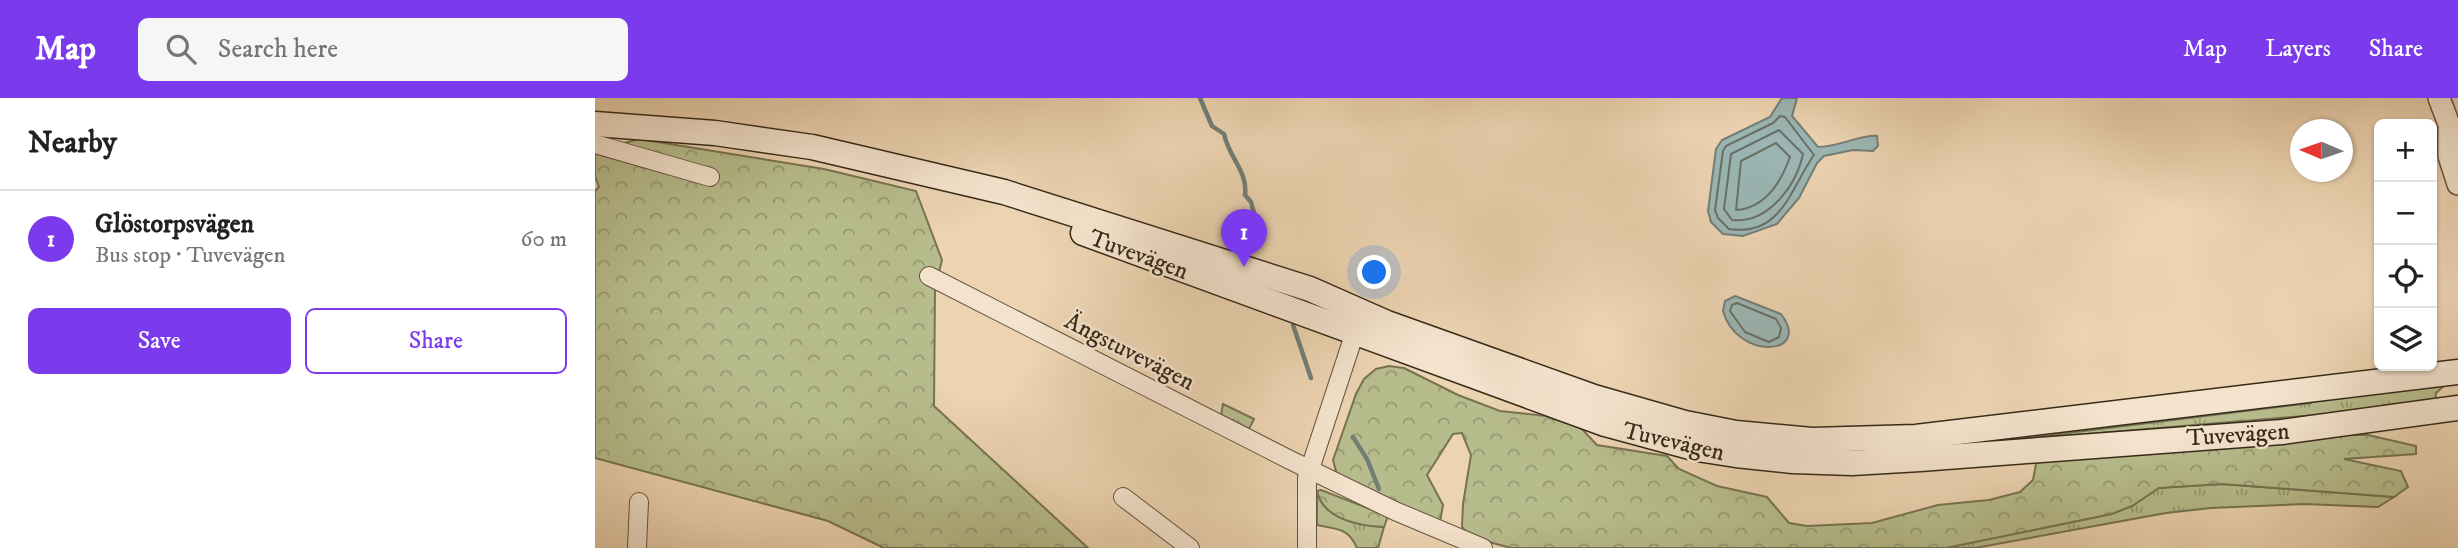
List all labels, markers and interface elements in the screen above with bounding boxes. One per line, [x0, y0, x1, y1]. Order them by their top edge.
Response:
search box [138, 18, 628, 81]
text: Map [35, 29, 96, 70]
icon: search [162, 30, 200, 68]
text: Search here [218, 33, 338, 66]
text: Map [2183, 34, 2227, 64]
text: Layers [2265, 34, 2331, 64]
text: Share [2369, 34, 2423, 64]
north arrow [2290, 119, 2353, 182]
map controls [2374, 119, 2437, 371]
button: + [2374, 119, 2437, 182]
text: Nearby [28, 125, 117, 162]
button: − [2374, 182, 2437, 245]
text: Glöstorpsvägen [95, 208, 254, 241]
pin: 1 [1221, 209, 1267, 267]
street label: Tuvevägen [1085, 223, 1193, 287]
text: 1 [47, 225, 55, 254]
text: 60 m [520, 225, 567, 254]
text: Bus stop · Tuvevägen [95, 241, 286, 270]
button: locate [2374, 245, 2437, 308]
your location [1357, 255, 1391, 289]
street label: Ängstuvevägen [1059, 306, 1200, 398]
button: Save [28, 308, 291, 374]
button: Share [305, 308, 567, 374]
button: layers [2374, 308, 2437, 371]
street label: Tuvevägen [1620, 416, 1728, 468]
street label: Tuvevägen [2185, 416, 2291, 454]

